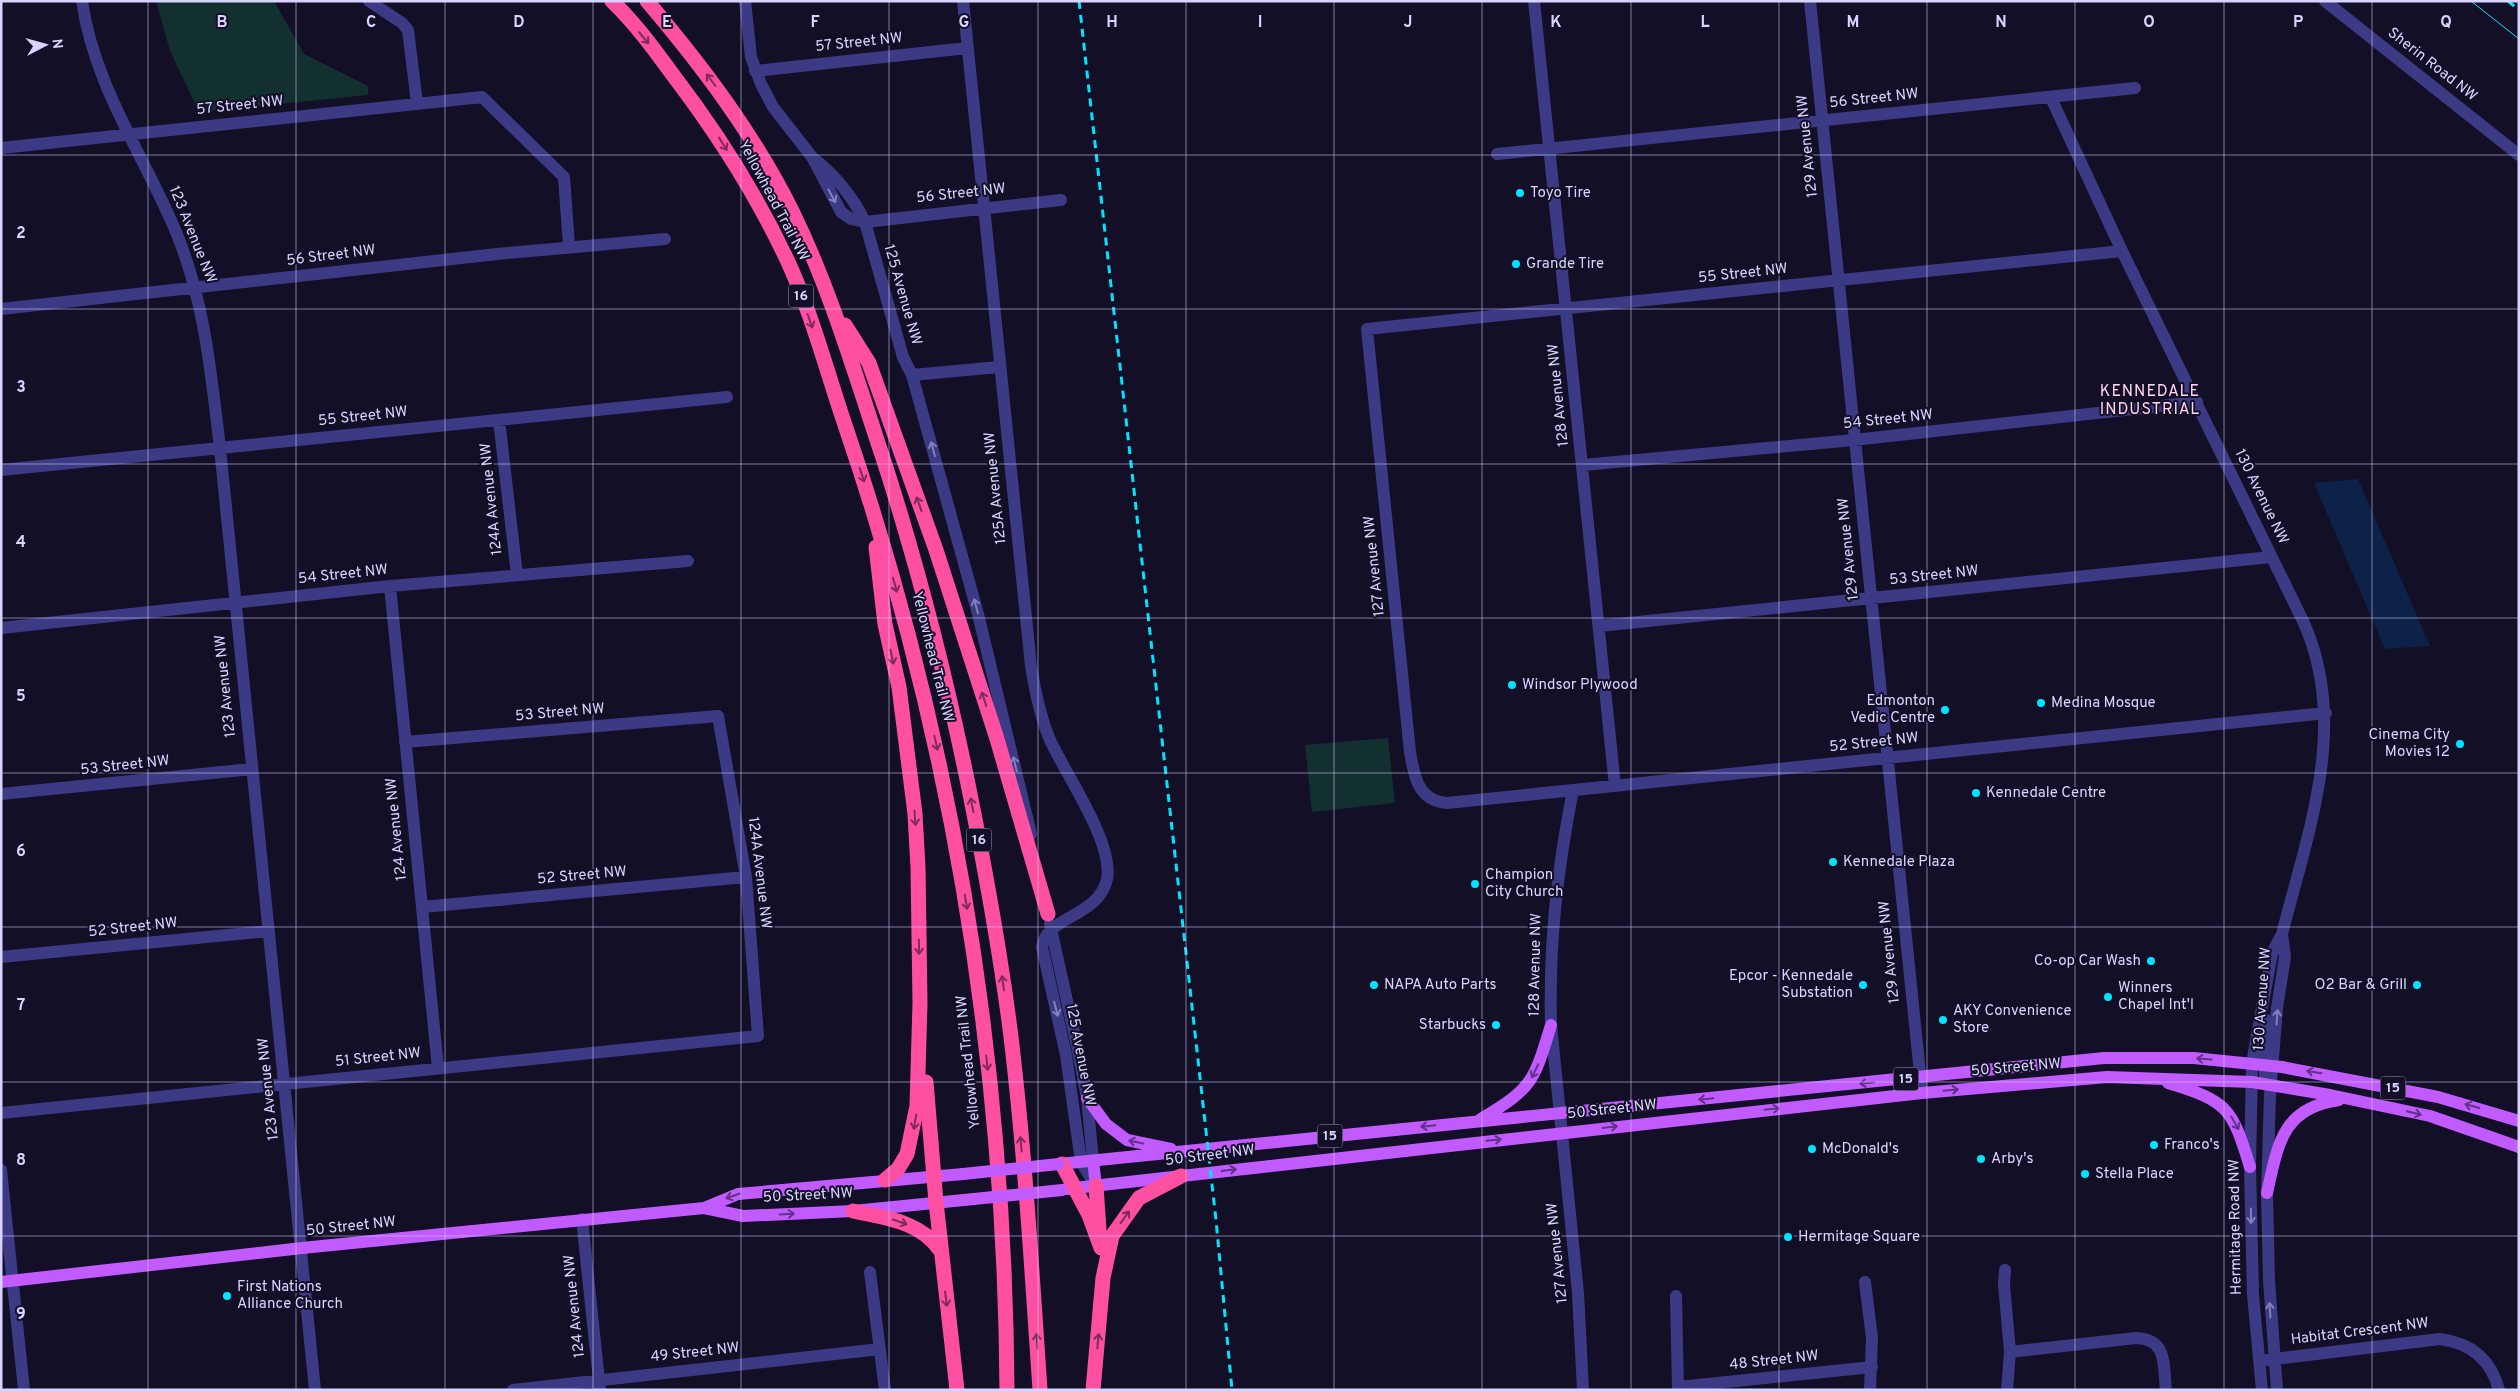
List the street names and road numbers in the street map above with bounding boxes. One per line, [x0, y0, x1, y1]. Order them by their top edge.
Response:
street label: Sherin Road NW [2383, 24, 2481, 106]
street label: 57 Street NW [814, 29, 904, 57]
street label: 56 Street NW [1828, 85, 1920, 113]
street label: 57 Street NW [195, 92, 285, 120]
street label: 129 Avenue NW [1793, 94, 1823, 198]
street label: Yellowhead Trail NW [733, 137, 813, 265]
street label: 56 Street NW [915, 180, 1007, 208]
street label: 123 Avenue NW [164, 183, 220, 287]
street label: 56 Street NW [285, 241, 377, 271]
street label: 125 Avenue NW [879, 243, 925, 347]
street label: 55 Street NW [1697, 260, 1789, 288]
road number: 16 [788, 284, 814, 308]
street label: 128 Avenue NW [1544, 342, 1574, 448]
street label: 55 Street NW [317, 403, 409, 431]
street label: 54 Street NW [1842, 406, 1934, 434]
street label: 125A Avenue NW [981, 431, 1011, 545]
street label: 124A Avenue NW [477, 442, 507, 556]
street label: 130 Avenue NW [2230, 446, 2292, 548]
street label: 129 Avenue NW [1834, 497, 1864, 601]
street label: 127 Avenue NW [1360, 515, 1390, 617]
street label: 54 Street NW [297, 561, 389, 589]
street label: 53 Street NW [1888, 562, 1980, 590]
street label: Yellowhead Trail NW [907, 589, 957, 725]
street label: 123 Avenue NW [211, 634, 241, 738]
street label: 53 Street NW [514, 700, 606, 726]
street label: 52 Street NW [1828, 729, 1920, 757]
street label: 53 Street NW [79, 752, 171, 780]
street label: 124 Avenue NW [382, 776, 412, 882]
street label: 124A Avenue NW [743, 816, 775, 930]
road number: 16 [966, 828, 992, 852]
street label: 52 Street NW [536, 863, 628, 889]
street label: 129 Avenue NW [1875, 900, 1905, 1004]
street label: 128 Avenue NW [1526, 913, 1546, 1017]
street label: 52 Street NW [87, 914, 179, 942]
street label: 130 Avenue NW [2250, 947, 2276, 1051]
street label: Yellowhead Trail NW [953, 994, 985, 1130]
street label: 125 Avenue NW [1061, 1002, 1099, 1108]
street label: 123 Avenue NW [254, 1037, 284, 1141]
street label: 51 Street NW [334, 1044, 422, 1072]
street label: 50 Street NW [1970, 1055, 2062, 1081]
road number: 15 [1894, 1068, 1918, 1090]
road number: 15 [2380, 1076, 2406, 1100]
street label: 50 Street NW [1566, 1096, 1658, 1124]
road number: 15 [1318, 1124, 1342, 1148]
street label: 50 Street NW [1164, 1141, 1256, 1171]
street label: Hermitage Road NW [2225, 1159, 2247, 1295]
street label: 50 Street NW [762, 1184, 854, 1208]
street label: 127 Avenue NW [1543, 1202, 1573, 1304]
street label: 50 Street NW [305, 1213, 397, 1241]
street label: 124 Avenue NW [560, 1253, 590, 1359]
street label: Habitat Crescent NW [2290, 1314, 2430, 1350]
street label: 49 Street NW [650, 1339, 740, 1367]
street label: 48 Street NW [1728, 1347, 1820, 1375]

